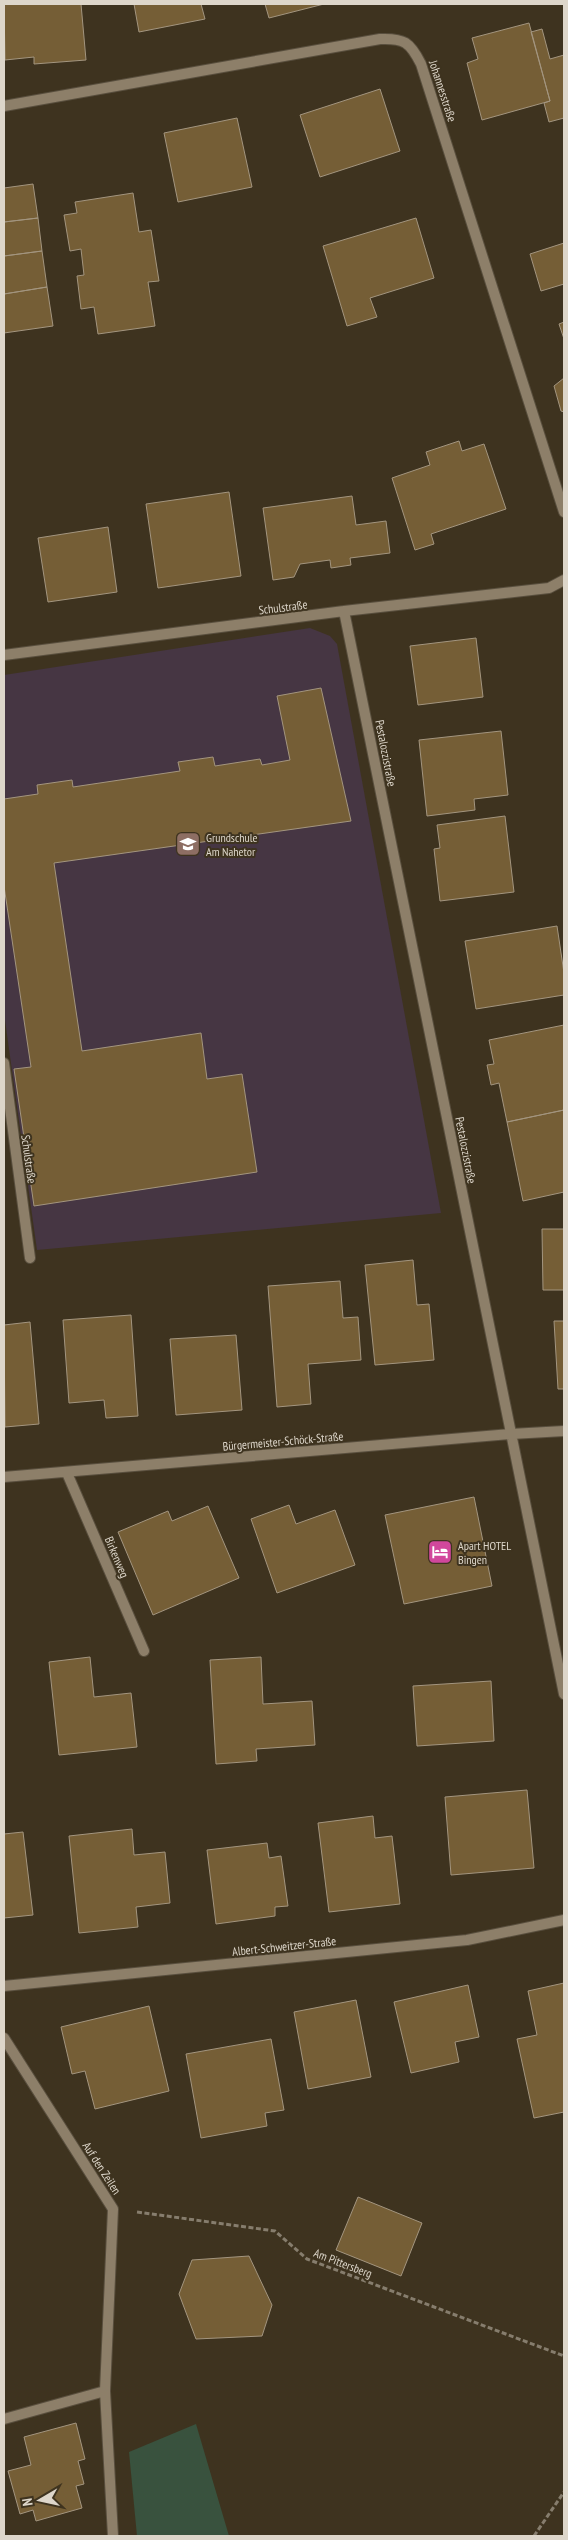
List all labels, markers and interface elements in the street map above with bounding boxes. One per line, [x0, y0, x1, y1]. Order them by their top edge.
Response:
street label: Johannesstraße [426, 57, 460, 124]
street label: Schulstraße [258, 597, 308, 617]
street label: Pestalozzistraße [372, 718, 400, 788]
place label: Grundschule Am Nahetor [206, 830, 257, 859]
school or university icon: Grundschule Am Nahetor [175, 831, 201, 857]
street label: Pestalozzistraße [452, 1115, 480, 1185]
street label: Schulstraße [18, 1134, 40, 1184]
street label: Bürgermeister-Schöck-Straße [222, 1428, 344, 1454]
street label: Birkenweg [102, 1534, 132, 1580]
place label: Apart HOTEL Bingen [458, 1538, 511, 1567]
hotel icon: Apart HOTEL Bingen [427, 1539, 453, 1565]
street label: Albert-Schweitzer-Straße [231, 1933, 337, 1959]
street label: Auf den Zeilen [79, 2139, 125, 2197]
street label: Am Pittersberg [312, 2245, 374, 2281]
north arrow [15, 2475, 65, 2525]
text: N [18, 2497, 37, 2507]

